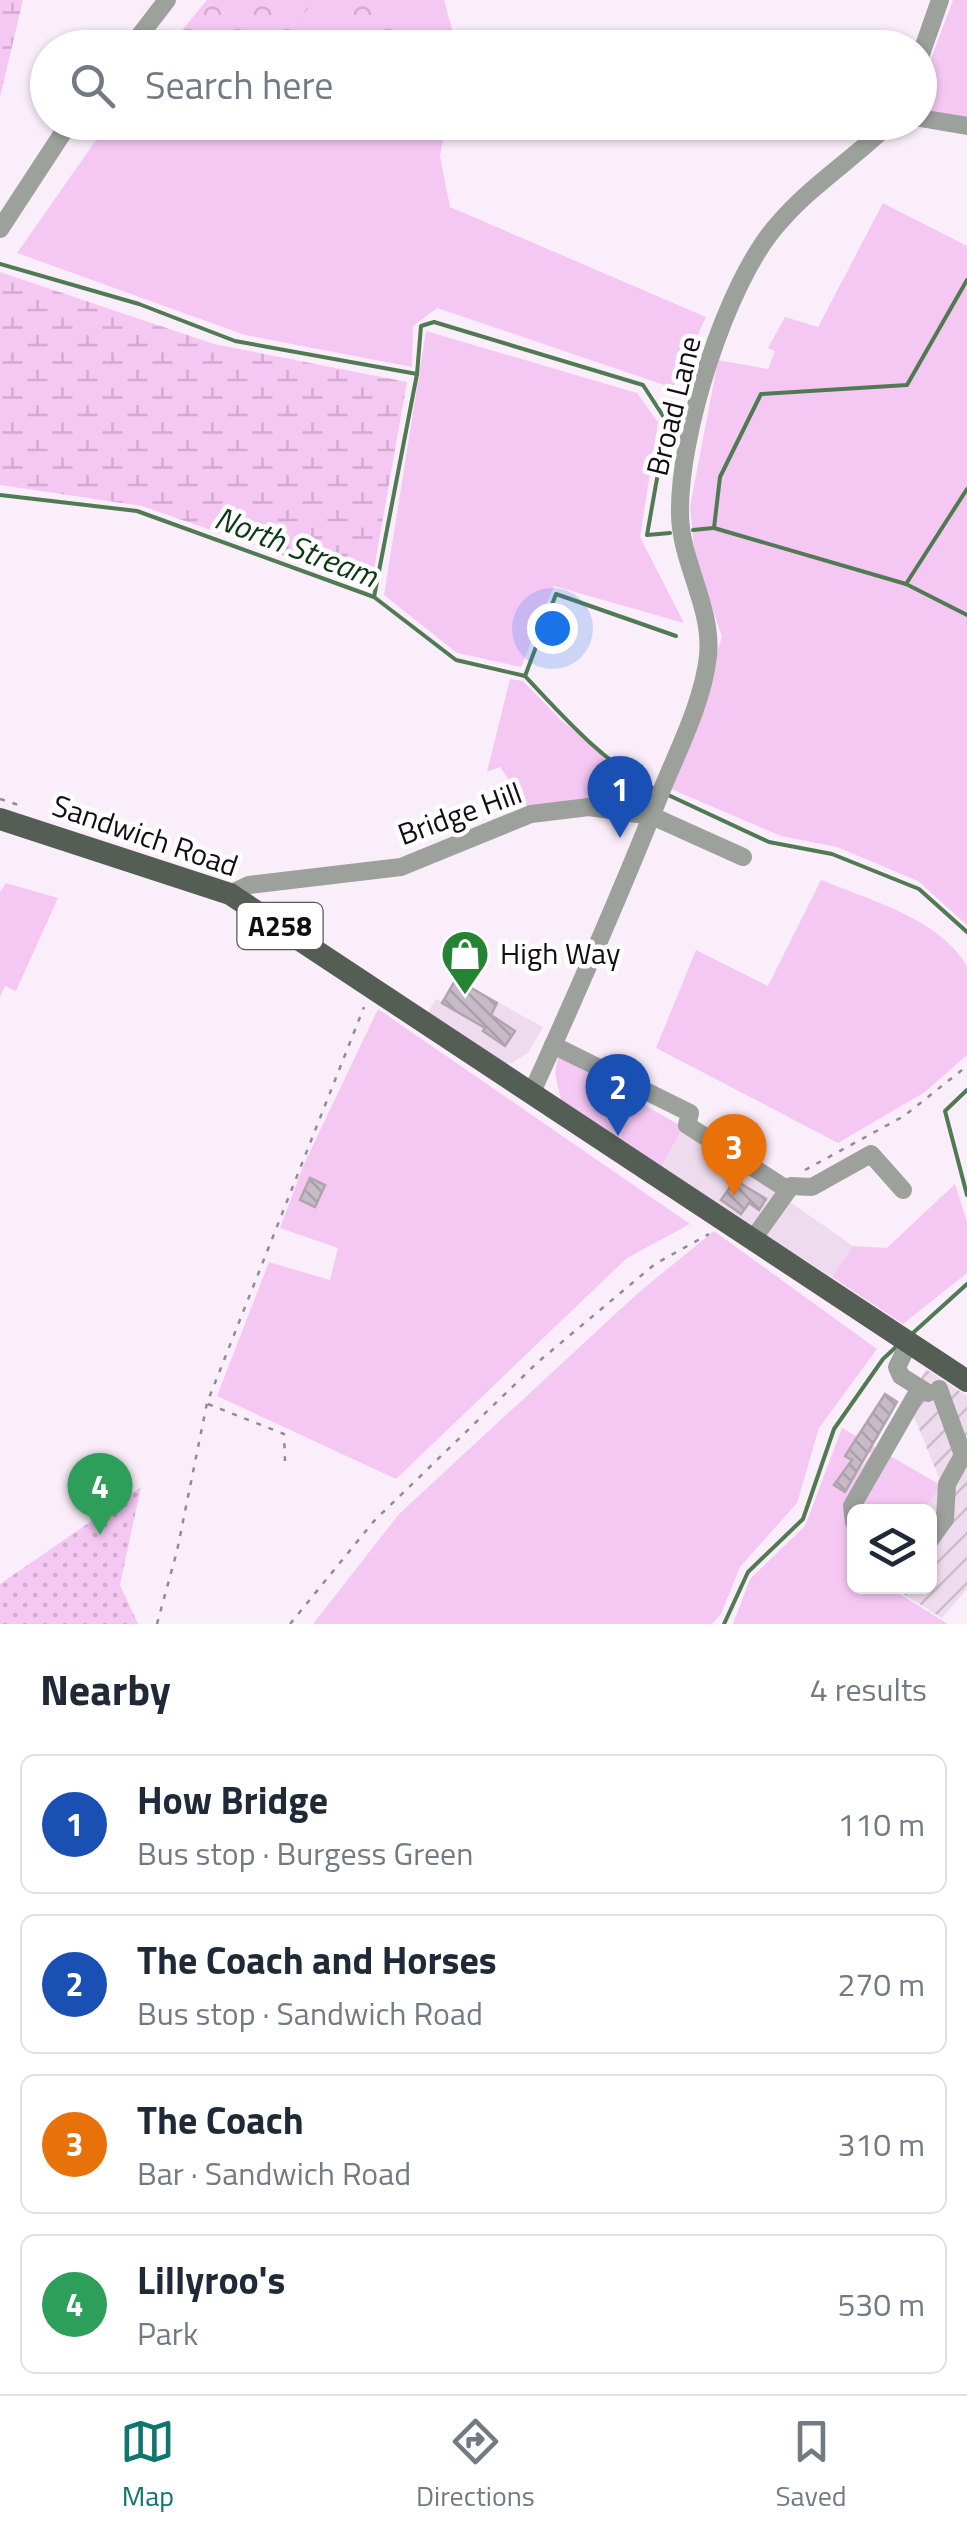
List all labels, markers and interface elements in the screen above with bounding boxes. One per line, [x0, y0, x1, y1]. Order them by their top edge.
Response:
search box [30, 30, 937, 140]
text: Search here [145, 56, 333, 114]
icon: search [65, 58, 120, 113]
street label: Broad Lane [633, 331, 713, 480]
water label: North Stream [208, 493, 386, 599]
your location [527, 603, 578, 654]
pin: 1 [588, 756, 652, 838]
street label: Bridge Hill [391, 769, 528, 857]
street label: Sandwich Road [46, 782, 244, 888]
road number: A258 [238, 903, 322, 949]
shop icon: High Way [439, 928, 491, 996]
place label: High Way [500, 930, 620, 976]
pin: 2 [586, 1054, 650, 1136]
pin: 3 [702, 1114, 766, 1196]
pin: 4 [68, 1452, 132, 1535]
map controls [847, 1504, 937, 1594]
button: layers [847, 1504, 937, 1594]
text: Nearby [40, 1657, 171, 1721]
text: 4 results [810, 1665, 927, 1713]
text: How Bridge [137, 1771, 328, 1829]
text: 1 [66, 1800, 83, 1848]
text: 110 m [837, 1800, 925, 1848]
text: Bus stop · Burgess Green [137, 1829, 473, 1877]
text: The Coach and Horses [137, 1931, 497, 1989]
text: 2 [66, 1960, 83, 2008]
text: 270 m [837, 1960, 925, 2008]
text: Bus stop · Sandwich Road [137, 1989, 483, 2037]
text: The Coach [137, 2091, 304, 2149]
text: 3 [66, 2120, 83, 2168]
text: 310 m [837, 2120, 925, 2168]
text: Bar · Sandwich Road [137, 2149, 411, 2197]
text: Lillyroo's [137, 2251, 285, 2309]
text: 4 [66, 2280, 83, 2328]
text: 530 m [837, 2280, 925, 2328]
text: Park [137, 2309, 198, 2357]
tab: Map [120, 2414, 175, 2517]
tab: Directions [416, 2414, 535, 2517]
tab: Saved [775, 2414, 847, 2517]

